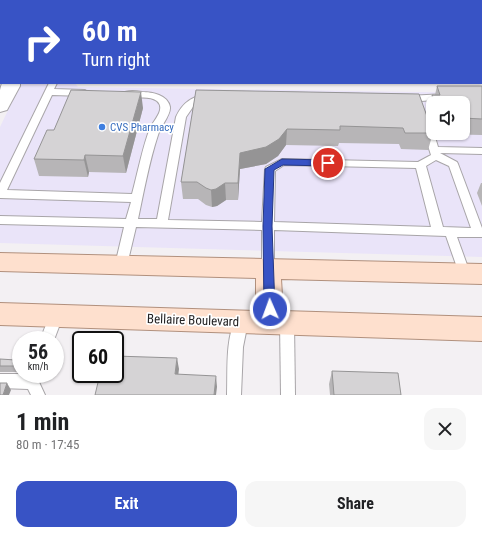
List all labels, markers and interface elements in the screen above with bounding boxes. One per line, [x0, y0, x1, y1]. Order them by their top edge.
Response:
text: 60 m [82, 15, 138, 48]
icon: right [16, 16, 68, 68]
text: Turn right [82, 49, 150, 70]
map controls [426, 96, 470, 140]
button: sound [426, 96, 470, 140]
place label: CVS Pharmacy [110, 121, 174, 134]
marker: CVS Pharmacy [97, 122, 107, 132]
pin [311, 146, 345, 180]
icon: arrive [317, 152, 339, 174]
position arrow [249, 288, 291, 330]
street label: Bellaire Boulevard [147, 311, 239, 329]
speed limit sign: 60 [72, 331, 124, 383]
text: 56 [28, 340, 48, 364]
text: km/h [28, 361, 48, 372]
text: 1 min [16, 408, 69, 436]
button: close [424, 408, 466, 450]
text: 80 m · 17:45 [16, 437, 79, 452]
button: Exit [16, 481, 237, 527]
button: Share [245, 481, 466, 527]

